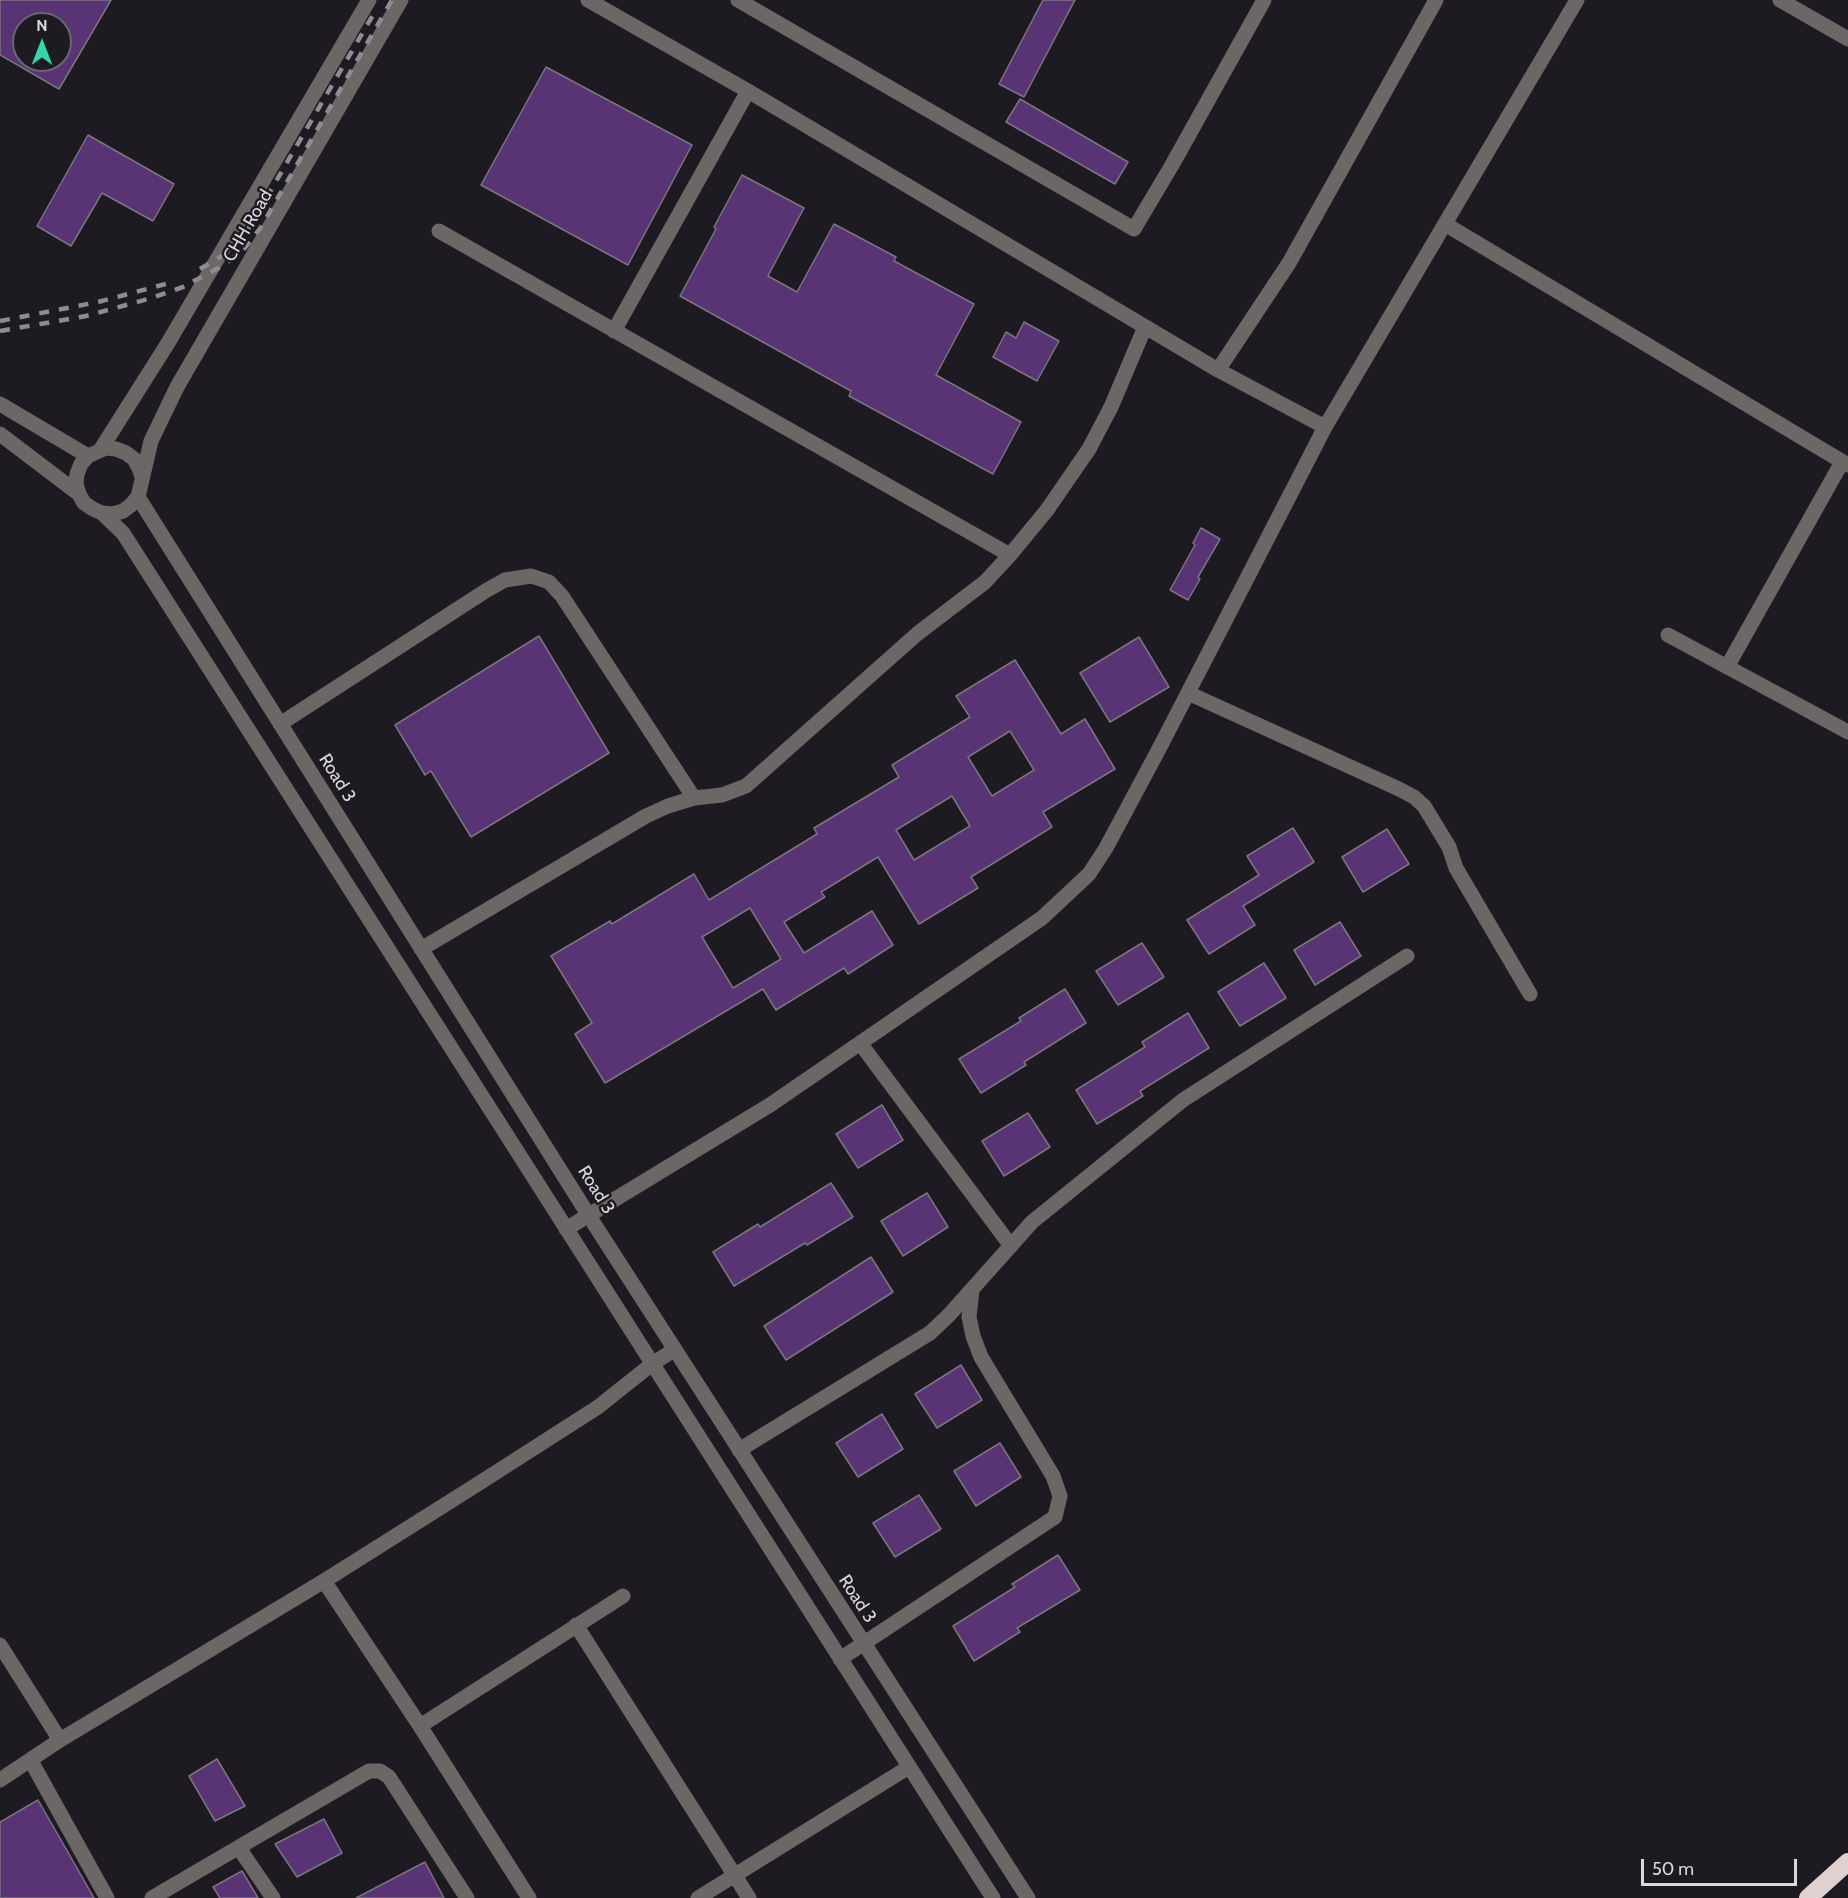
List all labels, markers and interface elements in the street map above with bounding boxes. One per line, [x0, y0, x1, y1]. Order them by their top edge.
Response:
north arrow [12, 12, 72, 72]
text: N [36, 16, 48, 35]
street label: CHH Road [219, 186, 277, 266]
street label: Road 3 [314, 750, 360, 806]
street label: Road 3 [573, 1162, 619, 1218]
street label: Road 3 [834, 1571, 880, 1627]
scale bar [1644, 1847, 1800, 1885]
text: 50 m [1652, 1858, 1694, 1880]

